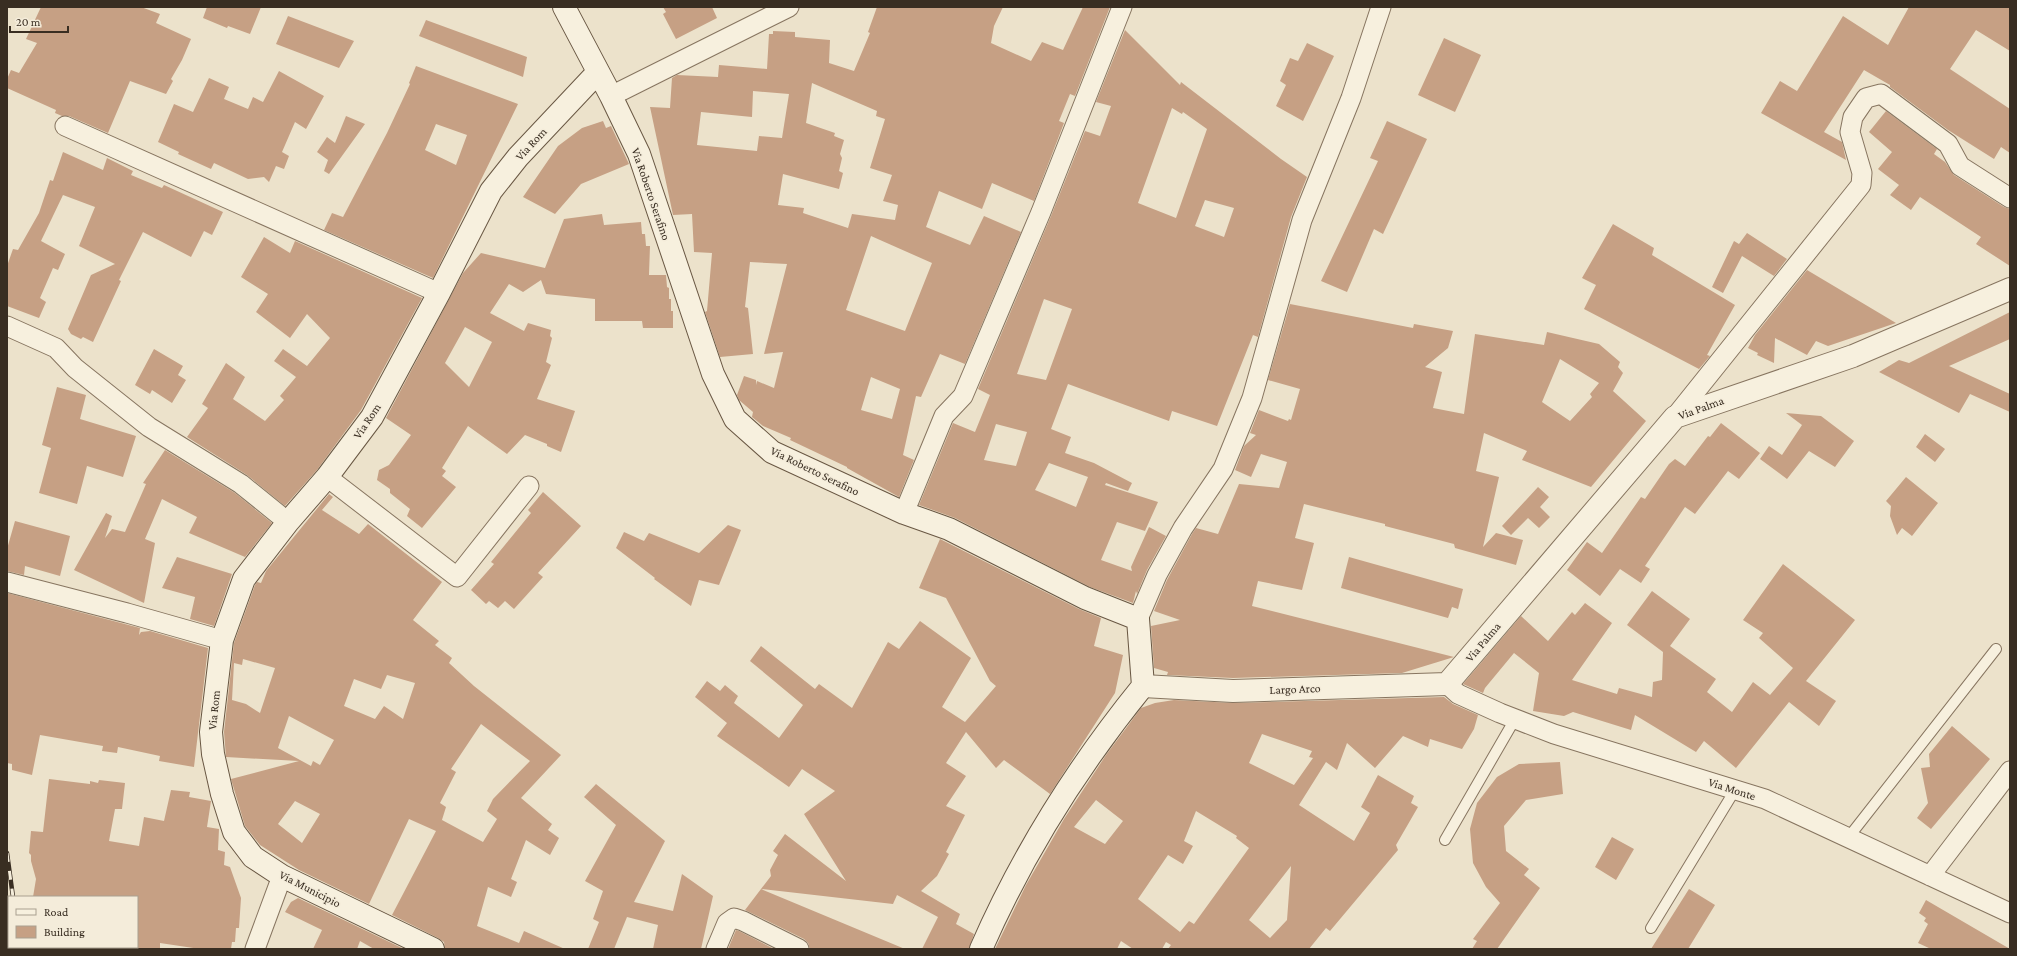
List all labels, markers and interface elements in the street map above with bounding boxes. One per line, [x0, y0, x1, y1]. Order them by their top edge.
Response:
scale bar [10, 8, 68, 34]
text: 20 m [16, 15, 41, 29]
street label: Via Rom [512, 124, 550, 163]
street label: Via Roberto Serafino [629, 146, 673, 242]
street label: Via Palma [1676, 393, 1726, 423]
street label: Via Rom [350, 400, 384, 441]
street label: Via Roberto Serafino [768, 443, 862, 499]
street label: Via Palma [1462, 619, 1504, 665]
street label: Largo Arco [1269, 681, 1321, 697]
street label: Via Rom [205, 689, 223, 730]
street label: Via Monte [1706, 775, 1758, 803]
street label: Via Municipio [277, 868, 343, 910]
legend [8, 896, 138, 948]
text: Road [44, 905, 69, 919]
text: Building [44, 925, 85, 939]

